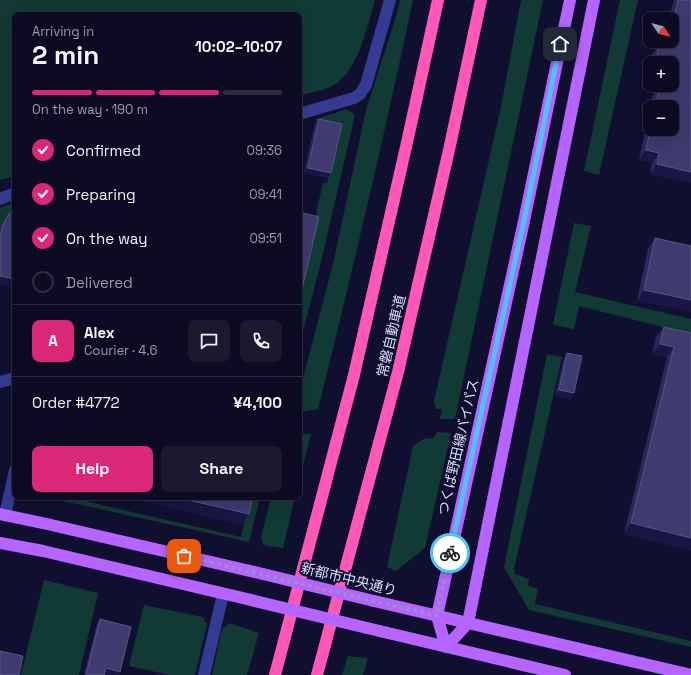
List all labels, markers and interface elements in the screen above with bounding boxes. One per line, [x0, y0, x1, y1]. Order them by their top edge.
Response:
north arrow [643, 12, 679, 48]
map controls [643, 12, 679, 136]
text: Arriving in [32, 23, 94, 40]
pin [543, 27, 577, 61]
icon: home [549, 33, 571, 55]
text: 10:02–10:07 [195, 37, 282, 56]
text: 2 min [32, 38, 99, 72]
button: + [643, 56, 679, 92]
button: − [643, 100, 679, 136]
text: On the way · 190 m [32, 101, 148, 118]
icon: check [32, 139, 54, 161]
text: Confirmed [66, 141, 141, 160]
text: 09:36 [247, 142, 282, 159]
icon: check [32, 183, 54, 205]
text: Preparing [66, 185, 136, 204]
text: 09:41 [249, 186, 282, 203]
icon: check [32, 227, 54, 249]
text: On the way [66, 229, 147, 248]
text: 09:51 [249, 230, 282, 247]
text: Delivered [66, 273, 133, 292]
street label: 常磐自動車道 [373, 293, 409, 379]
button: chat [188, 320, 230, 362]
button: phone [240, 320, 282, 362]
text: Alex [84, 323, 115, 342]
text: A [48, 331, 58, 350]
text: Courier · 4.6 [84, 342, 157, 359]
street label: つくば野田線バイパス [434, 377, 482, 517]
text: Order #4772 [32, 393, 120, 412]
text: ¥4,100 [233, 393, 282, 412]
button: Help [32, 446, 153, 492]
button: Share [161, 446, 282, 492]
courier [430, 533, 470, 573]
pin [167, 539, 201, 573]
icon: bike [439, 542, 461, 564]
icon: bag [173, 545, 195, 567]
street label: 新都市中央通り [299, 558, 399, 600]

